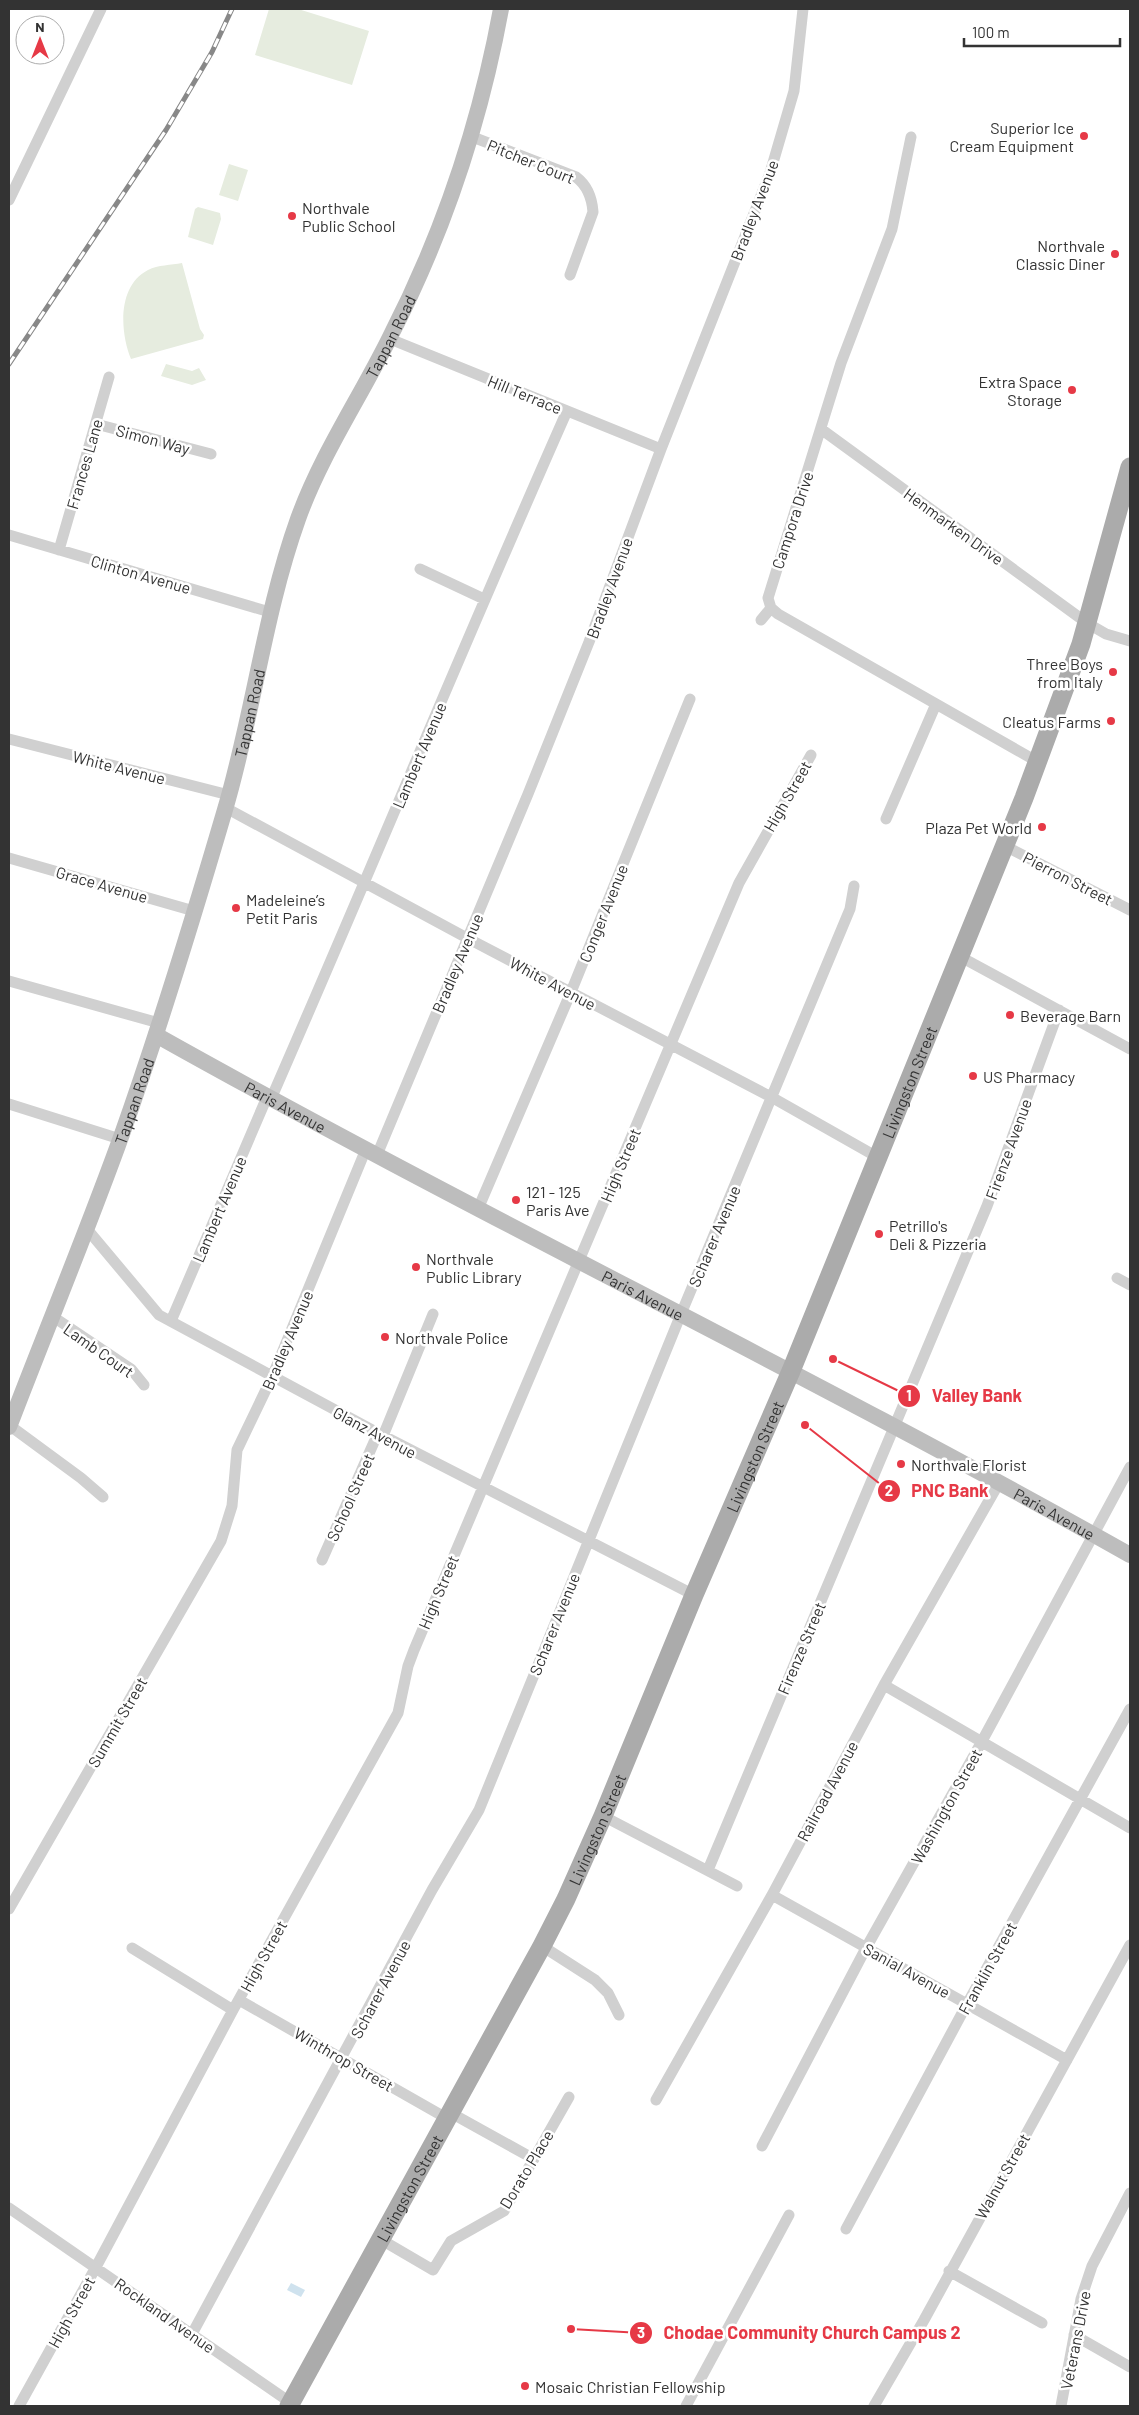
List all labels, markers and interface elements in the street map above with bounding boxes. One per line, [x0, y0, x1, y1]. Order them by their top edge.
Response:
north arrow [15, 15, 65, 65]
scale bar [964, 15, 1120, 47]
text: N [35, 18, 45, 35]
text: 100 m [972, 23, 1010, 41]
place label: Superior Ice Cream Equipment [949, 118, 1074, 155]
marker: Superior Ice Cream Equipment [1078, 130, 1090, 142]
street label: Pitcher Court [485, 135, 577, 187]
street label: Bradley Avenue [726, 157, 782, 263]
place label: Northvale Public School [302, 198, 395, 235]
marker: Northvale Public School [286, 210, 298, 222]
place label: Northvale Classic Diner [1016, 236, 1105, 273]
marker: Northvale Classic Diner [1109, 248, 1121, 260]
street label: Tappan Road [361, 292, 419, 381]
street label: Hill Terrace [485, 371, 565, 417]
place label: Extra Space Storage [979, 372, 1062, 409]
marker: Extra Space Storage [1066, 384, 1078, 396]
street label: Frances Lane [62, 417, 106, 511]
street label: Simon Way [114, 420, 193, 458]
street label: Campora Drive [767, 469, 817, 571]
street label: Henmarken Drive [900, 483, 1008, 569]
street label: Bradley Avenue [582, 535, 636, 641]
street label: Clinton Avenue [89, 551, 193, 597]
place label: Three Boys from Italy [1026, 654, 1104, 691]
marker: Three Boys from Italy [1107, 666, 1119, 678]
street label: Tappan Road [230, 667, 268, 759]
street label: Lambert Avenue [388, 699, 450, 811]
place label: Cleatus Farms [1002, 712, 1101, 731]
marker: Cleatus Farms [1105, 715, 1117, 727]
street label: White Avenue [71, 746, 167, 788]
street label: High Street [759, 757, 815, 835]
place label: Plaza Pet World [925, 818, 1032, 837]
marker: Plaza Pet World [1036, 821, 1048, 833]
street label: Pierron Street [1020, 847, 1116, 909]
street label: Conger Avenue [575, 861, 631, 965]
street label: Grace Avenue [54, 862, 150, 906]
place label: Madeleine’s Petit Paris [246, 890, 325, 927]
marker: Madeleine’s Petit Paris [230, 902, 242, 914]
street label: Bradley Avenue [428, 910, 486, 1016]
street label: White Avenue [507, 952, 599, 1014]
place label: Beverage Barn [1020, 1006, 1121, 1025]
marker: Beverage Barn [1004, 1009, 1016, 1021]
street label: Livingston Street [877, 1023, 940, 1141]
street label: Tappan Road [110, 1055, 157, 1147]
place label: US Pharmacy [983, 1067, 1076, 1086]
marker: US Pharmacy [967, 1070, 979, 1082]
street label: Paris Avenue [242, 1077, 329, 1136]
street label: Firenze Avenue [981, 1096, 1035, 1202]
street label: High Street [596, 1125, 644, 1205]
street label: Lambert Avenue [188, 1153, 250, 1265]
place label: 121 - 125 Paris Ave [526, 1182, 590, 1219]
street label: Scharer Avenue [684, 1182, 744, 1290]
marker: 121 - 125 Paris Ave [510, 1194, 522, 1206]
place label: Petrillo's Deli & Pizzeria [889, 1216, 987, 1253]
marker: Petrillo's Deli & Pizzeria [873, 1228, 885, 1240]
place label: Northvale Public Library [426, 1249, 522, 1286]
marker: Northvale Public Library [410, 1261, 422, 1273]
street label: Paris Avenue [599, 1266, 687, 1324]
street label: Bradley Avenue [258, 1287, 316, 1393]
street label: Lamb Court [60, 1319, 138, 1381]
place label: Northvale Police [395, 1328, 508, 1347]
marker: Northvale Police [379, 1331, 391, 1343]
callout: Valley Bank [897, 1379, 1032, 1412]
text: Valley Bank [932, 1384, 1023, 1406]
text: 1 [906, 1386, 912, 1404]
street label: Livingston Street [722, 1397, 787, 1515]
street label: Glanz Avenue [330, 1402, 420, 1462]
street label: School Street [322, 1450, 378, 1544]
place label: Northvale Florist [911, 1455, 1027, 1474]
marker: Northvale Florist [895, 1458, 907, 1470]
callout: PNC Bank [877, 1475, 999, 1508]
text: PNC Bank [911, 1479, 989, 1501]
text: 2 [885, 1481, 893, 1499]
street label: Paris Avenue [1011, 1483, 1098, 1543]
street label: High Street [414, 1552, 462, 1632]
street label: Scharer Avenue [525, 1570, 583, 1678]
street label: Firenze Street [773, 1599, 829, 1697]
street label: Summit Street [83, 1673, 151, 1771]
street label: Railroad Avenue [793, 1737, 861, 1845]
street label: Washington Street [906, 1745, 986, 1867]
street label: Livingston Street [564, 1771, 629, 1888]
street label: High Street [236, 1917, 290, 1995]
street label: Franklin Street [954, 1918, 1020, 2018]
street label: Scharer Avenue [346, 1937, 414, 2041]
street label: Sanial Avenue [860, 1938, 954, 2002]
street label: Winthrop Street [291, 2023, 397, 2095]
street label: Dorato Place [495, 2126, 557, 2212]
street label: Walnut Street [971, 2130, 1033, 2222]
street label: Livingston Street [372, 2131, 446, 2245]
street label: High Street [44, 2273, 98, 2351]
street label: Rockland Avenue [111, 2273, 219, 2357]
street label: Veterans Drive [1056, 2289, 1094, 2391]
callout: Chodae Community Church Campus 2 [628, 2316, 970, 2349]
text: Chodae Community Church Campus 2 [663, 2321, 961, 2343]
text: 3 [637, 2323, 645, 2341]
place label: Mosaic Christian Fellowship [535, 2377, 725, 2396]
marker: Mosaic Christian Fellowship [519, 2380, 531, 2392]

